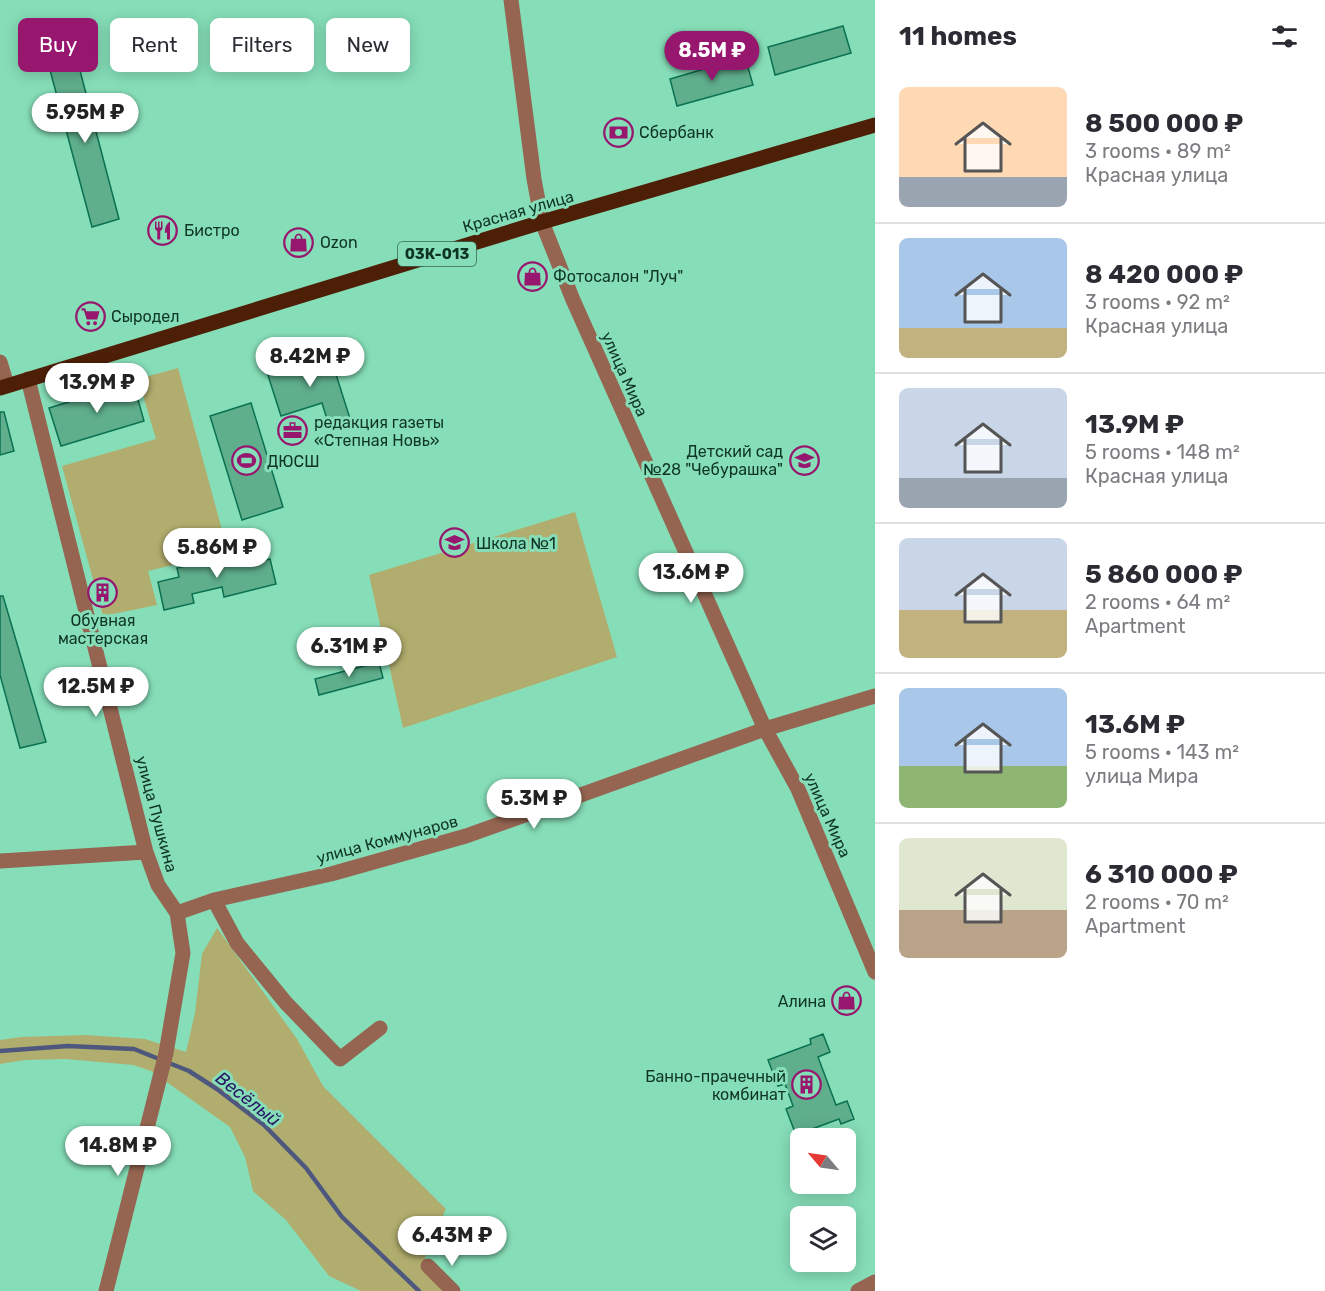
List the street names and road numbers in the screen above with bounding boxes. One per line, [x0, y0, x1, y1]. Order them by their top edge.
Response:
street label: Красная улица [460, 187, 576, 236]
road number: 03К-013 [398, 242, 476, 266]
street label: улица Мира [597, 329, 652, 420]
street label: улица Пушкина [132, 754, 181, 874]
street label: улица Мира [800, 770, 855, 861]
street label: улица Коммунаров [314, 811, 460, 868]

